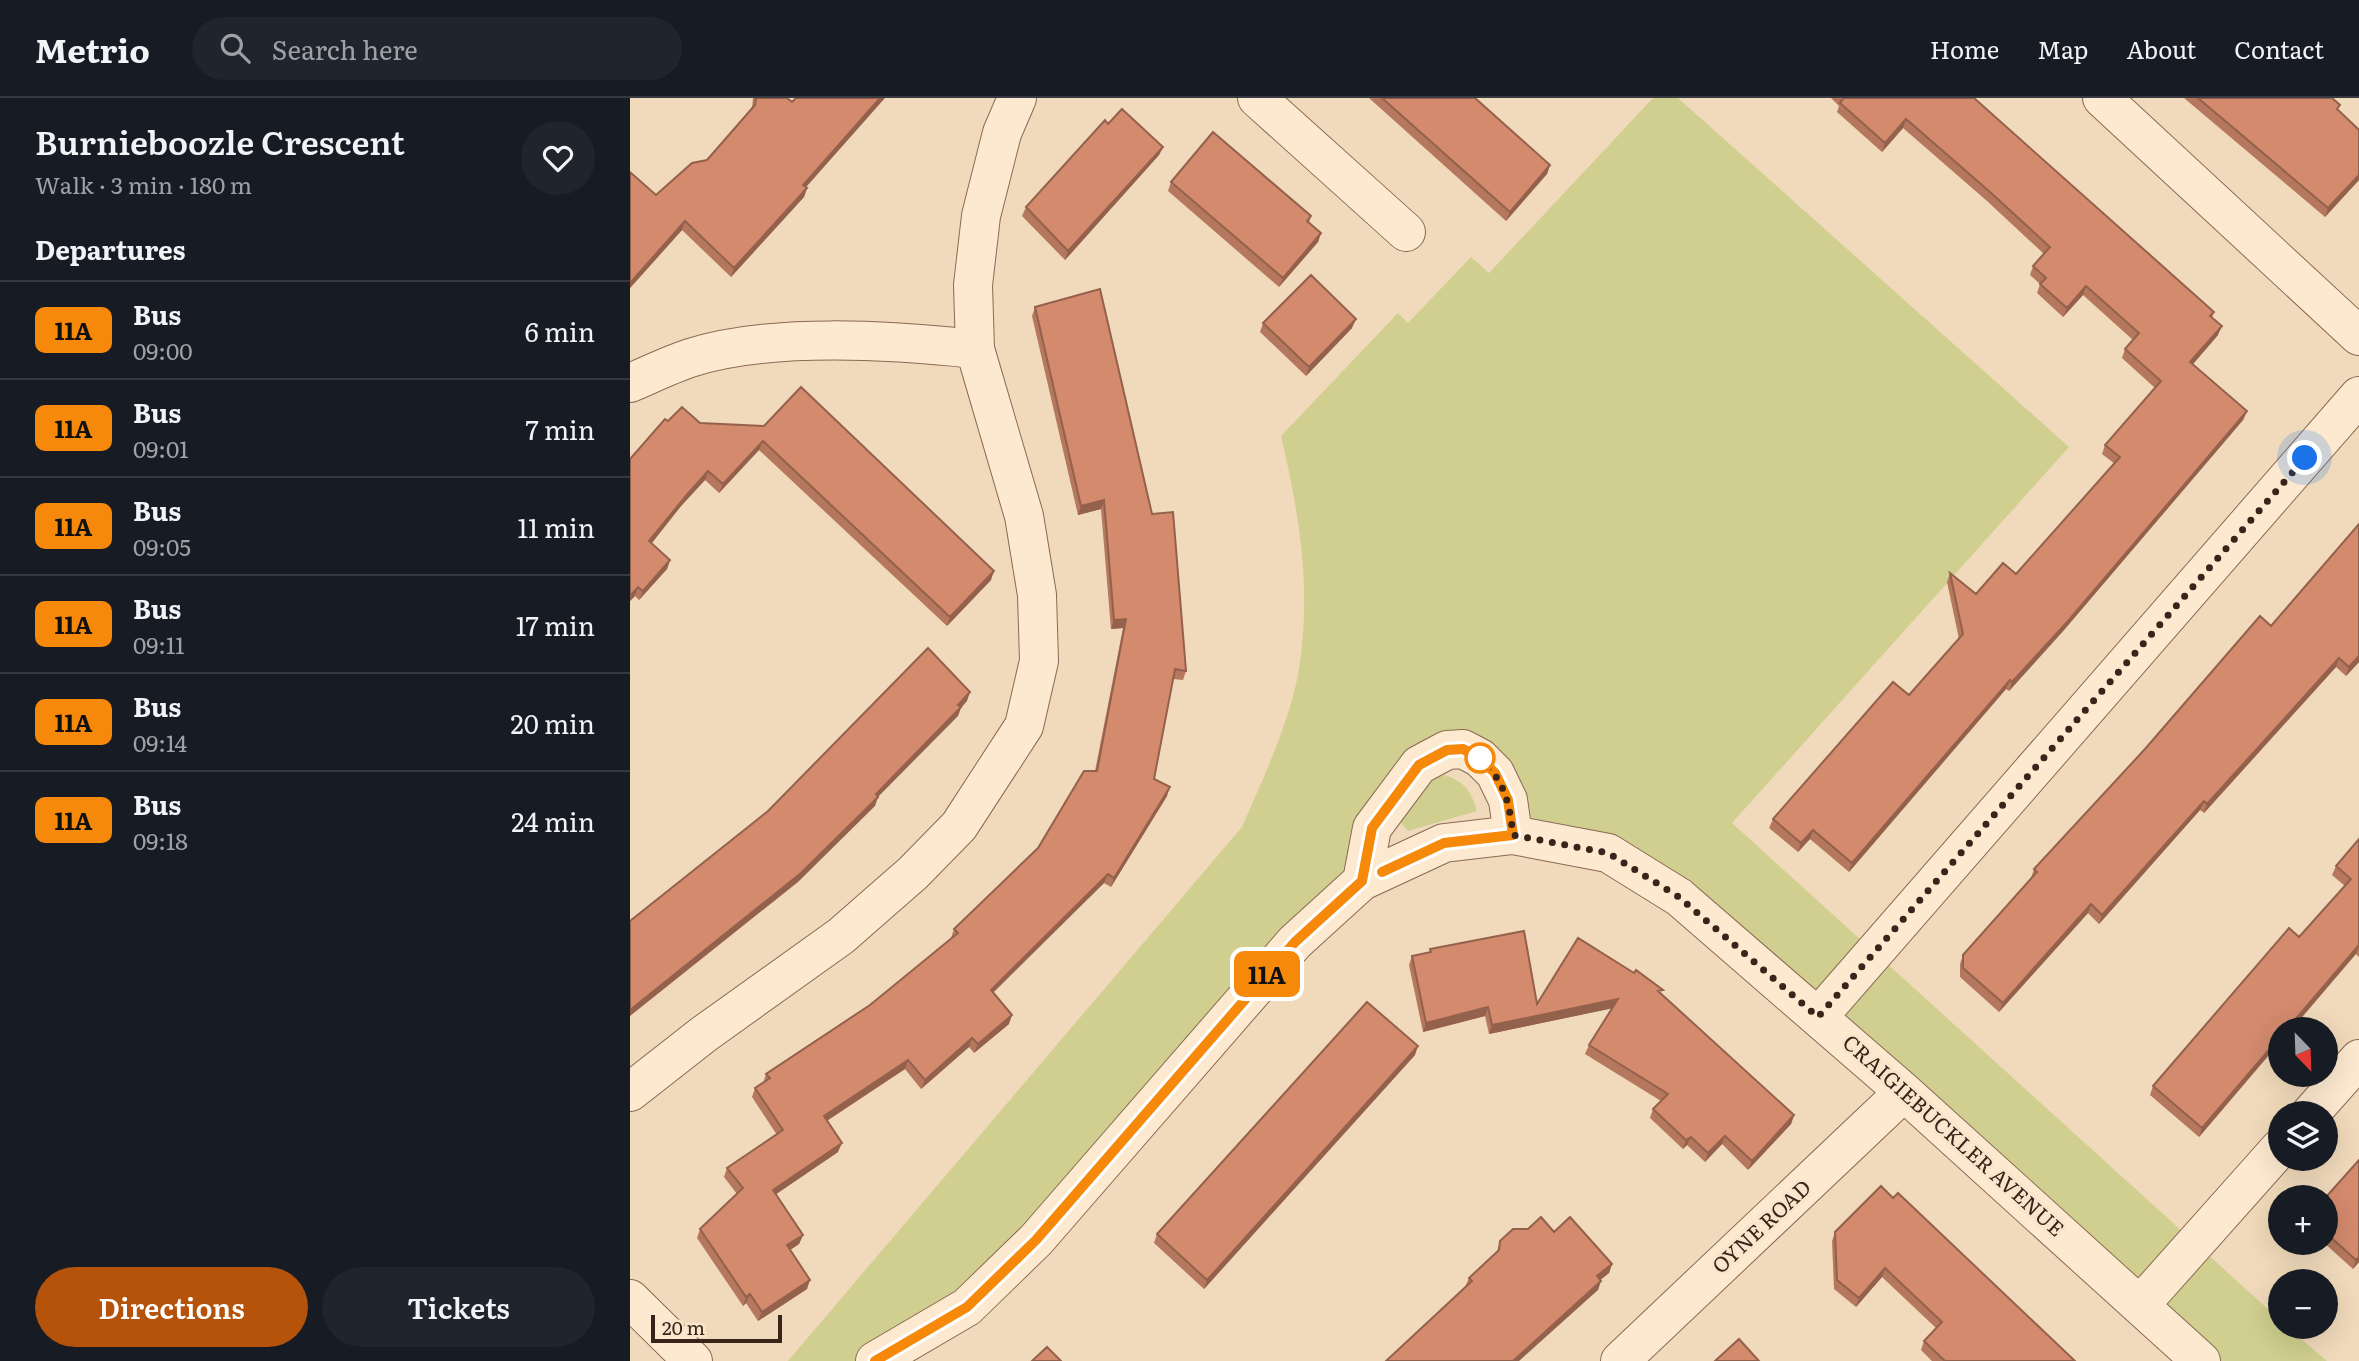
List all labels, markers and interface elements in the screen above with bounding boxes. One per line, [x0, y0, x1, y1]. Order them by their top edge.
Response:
search box [192, 17, 682, 80]
text: Metrio [35, 24, 150, 73]
icon: search [216, 29, 254, 67]
text: Search here [272, 29, 418, 68]
text: Home [1930, 31, 1999, 66]
text: Map [2037, 31, 2088, 66]
text: About [2126, 31, 2196, 66]
text: Contact [2234, 31, 2324, 66]
text: Burnieboozle Crescent [35, 116, 405, 165]
button: heart [521, 121, 595, 195]
text: Walk · 3 min · 180 m [35, 167, 252, 201]
text: Departures [35, 229, 186, 268]
text: Bus [133, 294, 181, 333]
text: 6 min [525, 311, 595, 350]
text: 11A [54, 312, 93, 347]
text: 09:00 [133, 333, 193, 367]
text: Bus [133, 392, 181, 431]
text: 7 min [526, 409, 595, 448]
text: 11A [54, 410, 93, 445]
text: 09:01 [133, 431, 189, 465]
your location [2287, 440, 2322, 475]
text: Bus [133, 490, 181, 529]
text: 11 min [518, 507, 595, 546]
text: 11A [54, 508, 93, 543]
text: 09:05 [133, 529, 191, 563]
text: Bus [133, 588, 181, 627]
text: 17 min [516, 605, 595, 644]
text: 11A [54, 606, 93, 641]
text: 09:11 [133, 627, 185, 661]
text: Bus [133, 686, 181, 725]
text: 20 min [510, 703, 595, 742]
text: 11A [54, 704, 93, 739]
text: 09:14 [133, 725, 187, 759]
unlabelled marker [1465, 743, 1495, 773]
text: Bus [133, 784, 181, 823]
text: 24 min [511, 801, 595, 840]
text: 11A [54, 802, 93, 837]
text: 09:18 [133, 823, 188, 857]
line badge: 11A [1227, 951, 1307, 997]
text: 11A [1248, 956, 1286, 991]
north arrow [2268, 1017, 2338, 1087]
map controls [2268, 1017, 2338, 1339]
street label: CRAIGIEBUCKLER AVENUE [1837, 1026, 2072, 1242]
button: layers [2268, 1101, 2338, 1171]
street label: OYNE ROAD [1704, 1171, 1817, 1279]
button: + [2268, 1185, 2338, 1255]
button: Directions [35, 1267, 308, 1347]
button: Tickets [322, 1267, 595, 1347]
button: − [2268, 1269, 2338, 1339]
scale bar [651, 1312, 782, 1344]
text: 20 m [662, 1313, 705, 1341]

